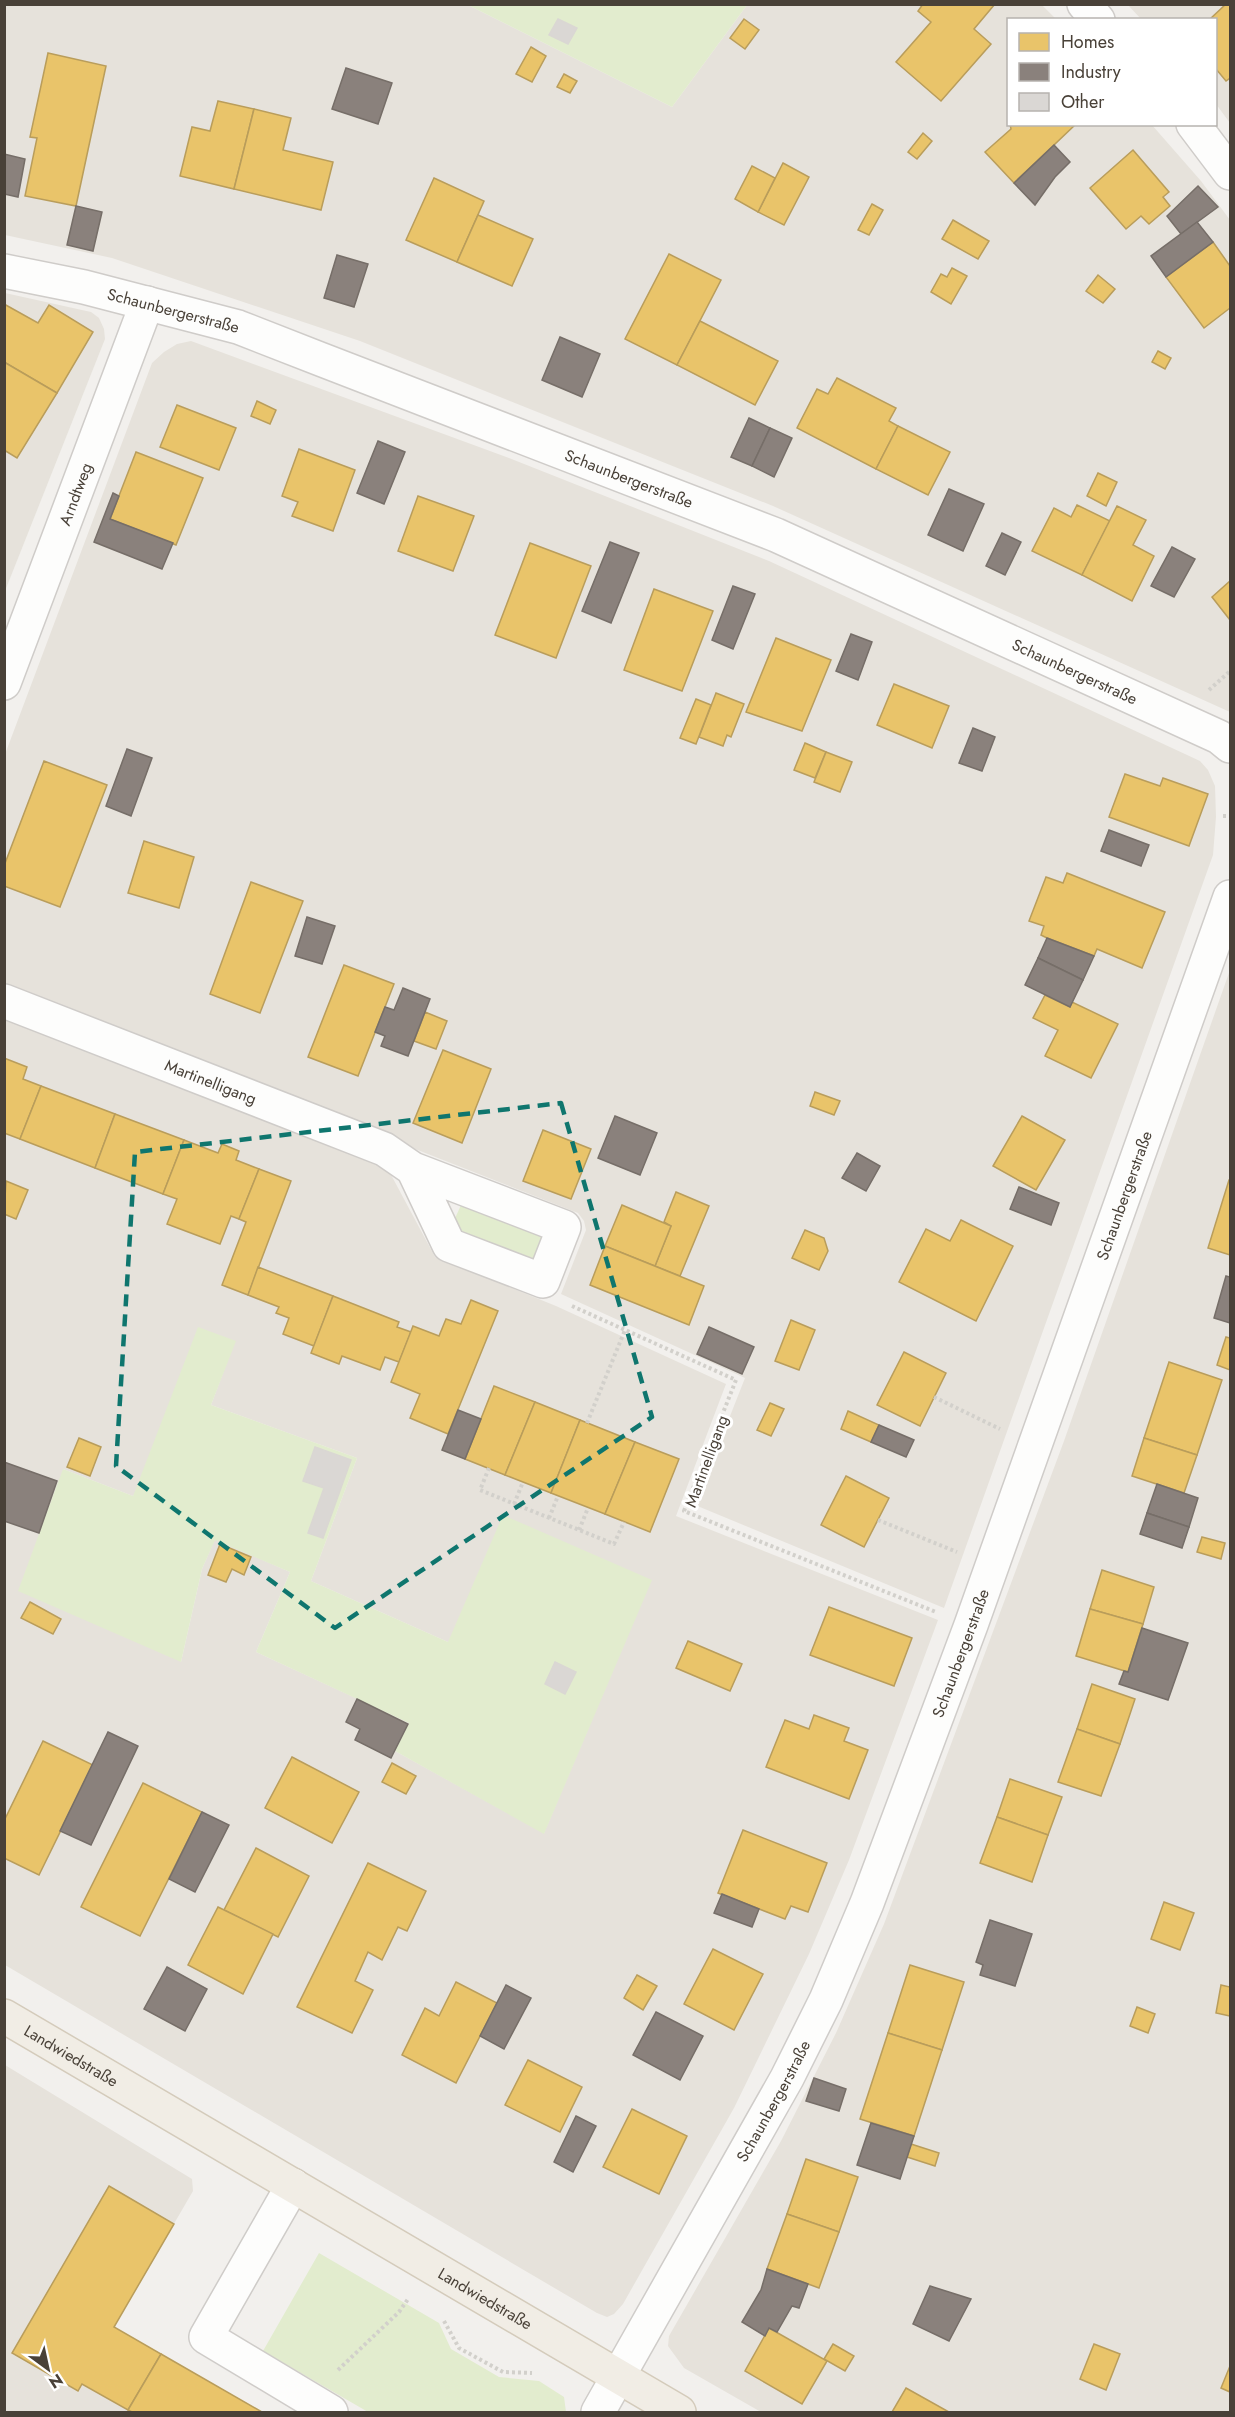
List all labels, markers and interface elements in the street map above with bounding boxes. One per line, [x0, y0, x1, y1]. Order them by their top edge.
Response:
legend [1007, 18, 1217, 126]
text: Homes [1061, 29, 1114, 55]
text: Industry [1061, 59, 1121, 85]
text: Other [1061, 89, 1105, 115]
street label: Schaunbergerstraße [105, 283, 242, 339]
street label: Schaunbergerstraße [561, 444, 696, 514]
street label: Arndtweg [53, 459, 98, 529]
street label: Schaunbergerstraße [1008, 633, 1141, 710]
street label: Martinelligang [161, 1054, 260, 1110]
street label: Schaunbergerstraße [1091, 1128, 1158, 1263]
street label: Martinelligang [679, 1412, 734, 1511]
street label: Schaunbergerstraße [926, 1586, 995, 1721]
street label: Landwiedstraße [20, 2019, 122, 2093]
street label: Schaunbergerstraße [731, 2036, 816, 2166]
street label: Landwiedstraße [434, 2262, 536, 2335]
north arrow [18, 2339, 78, 2399]
text: N [44, 2368, 67, 2394]

